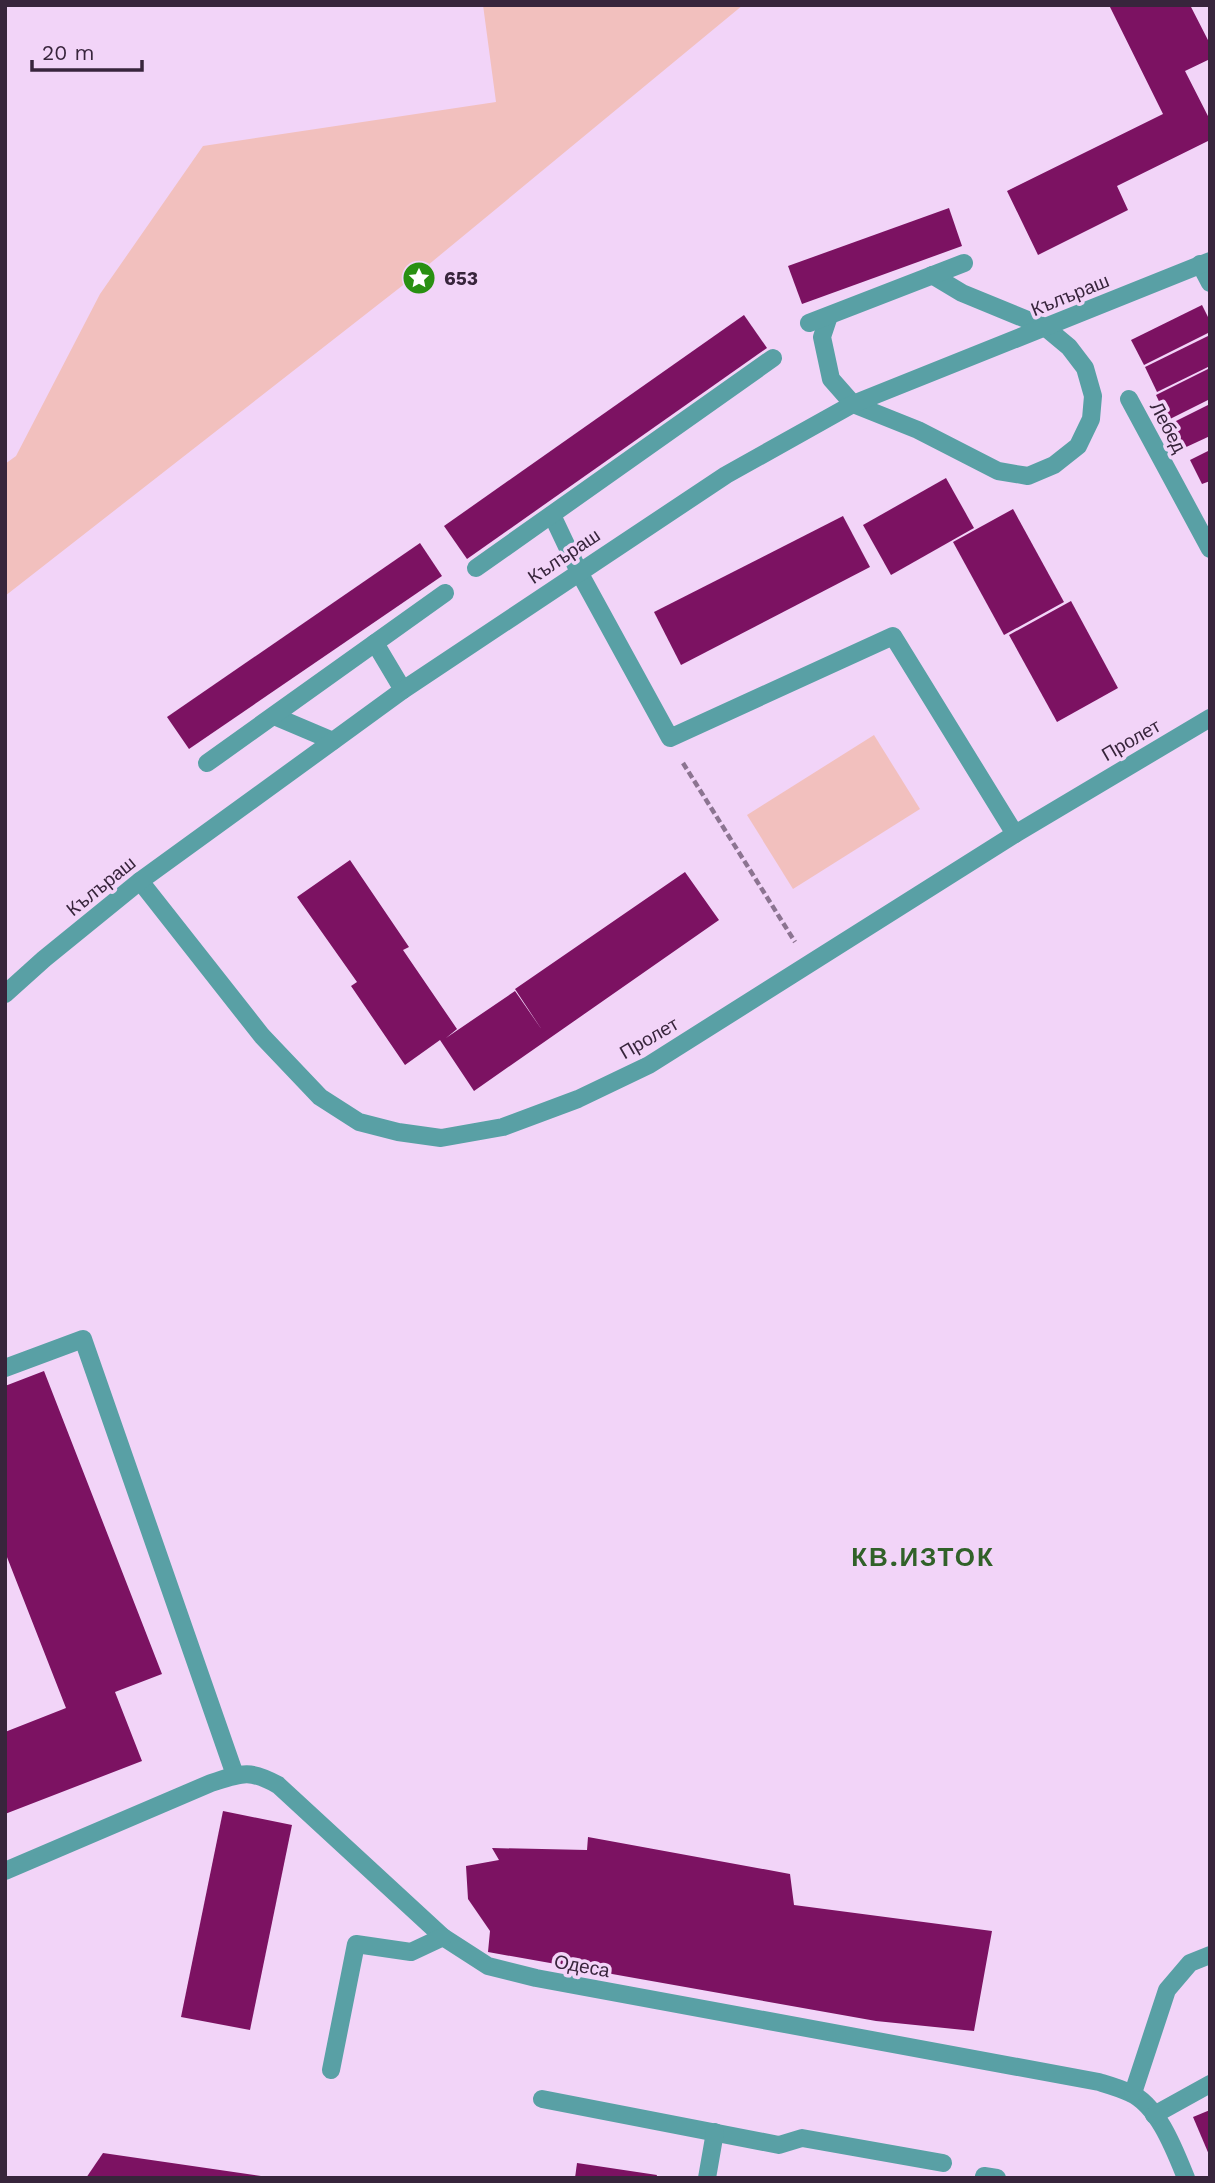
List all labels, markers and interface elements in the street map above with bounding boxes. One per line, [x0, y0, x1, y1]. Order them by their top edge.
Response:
scale bar [32, 28, 142, 72]
text: 20 m [42, 40, 94, 65]
place icon: 653 [400, 259, 438, 297]
place label: 653 [444, 267, 478, 290]
street label: Кълъраш [1028, 269, 1112, 321]
street label: Лебед [1145, 397, 1191, 457]
street label: Кълъраш [523, 523, 605, 589]
street label: Пролет [1097, 714, 1165, 766]
street label: Кълъраш [62, 851, 140, 921]
street label: Пролет [615, 1012, 683, 1064]
district label: КВ.ИЗТОК [851, 1542, 995, 1572]
street label: Одеса [552, 1950, 612, 1982]

